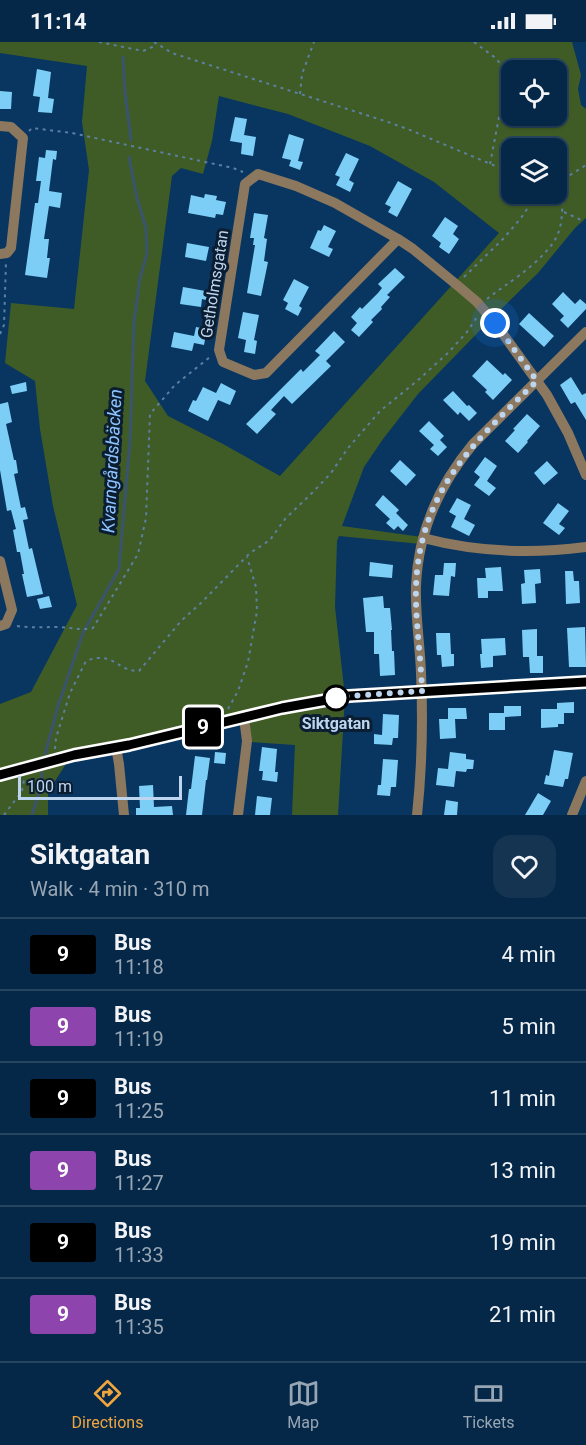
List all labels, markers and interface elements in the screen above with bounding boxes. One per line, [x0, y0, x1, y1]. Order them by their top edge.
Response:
text: 11:14 [30, 9, 87, 34]
map controls [501, 60, 567, 204]
button: locate [501, 60, 567, 126]
button: layers [501, 138, 567, 204]
street label: Getholmsgatan [197, 229, 232, 339]
your location [480, 308, 510, 338]
water label: Kvarngårdsbäcken [97, 389, 126, 533]
marker: Siktgatan [323, 685, 349, 711]
line badge: 9 [184, 708, 222, 746]
place label: Siktgatan [302, 714, 370, 733]
text: 9 [197, 715, 209, 739]
scale bar [18, 773, 182, 800]
text: 100 m [27, 777, 72, 796]
button: heart [493, 835, 556, 898]
text: Siktgatan [30, 838, 150, 871]
text: Walk · 4 min · 310 m [30, 877, 209, 901]
text: Bus [114, 930, 152, 955]
text: 9 [57, 942, 69, 966]
text: 4 min [501, 942, 556, 967]
text: 11:18 [114, 955, 164, 979]
text: Bus [114, 1002, 152, 1027]
text: 9 [57, 1014, 69, 1038]
text: 5 min [501, 1014, 556, 1039]
text: 11:19 [114, 1027, 164, 1051]
text: Bus [114, 1074, 152, 1099]
text: 9 [57, 1086, 69, 1110]
text: 11 min [489, 1086, 556, 1111]
text: 11:25 [114, 1099, 164, 1123]
text: Bus [114, 1146, 152, 1171]
text: 9 [57, 1158, 69, 1182]
text: 13 min [489, 1158, 556, 1183]
text: 11:27 [114, 1171, 164, 1195]
text: Bus [114, 1218, 152, 1243]
text: 9 [57, 1230, 69, 1254]
text: 19 min [489, 1230, 556, 1255]
text: 11:33 [114, 1243, 164, 1267]
text: Bus [114, 1290, 152, 1315]
text: 9 [57, 1302, 69, 1326]
text: 21 min [489, 1302, 556, 1327]
text: 11:35 [114, 1315, 164, 1339]
tab: Directions [72, 1377, 143, 1432]
tab: Map [287, 1377, 320, 1432]
tab: Tickets [463, 1377, 514, 1432]

